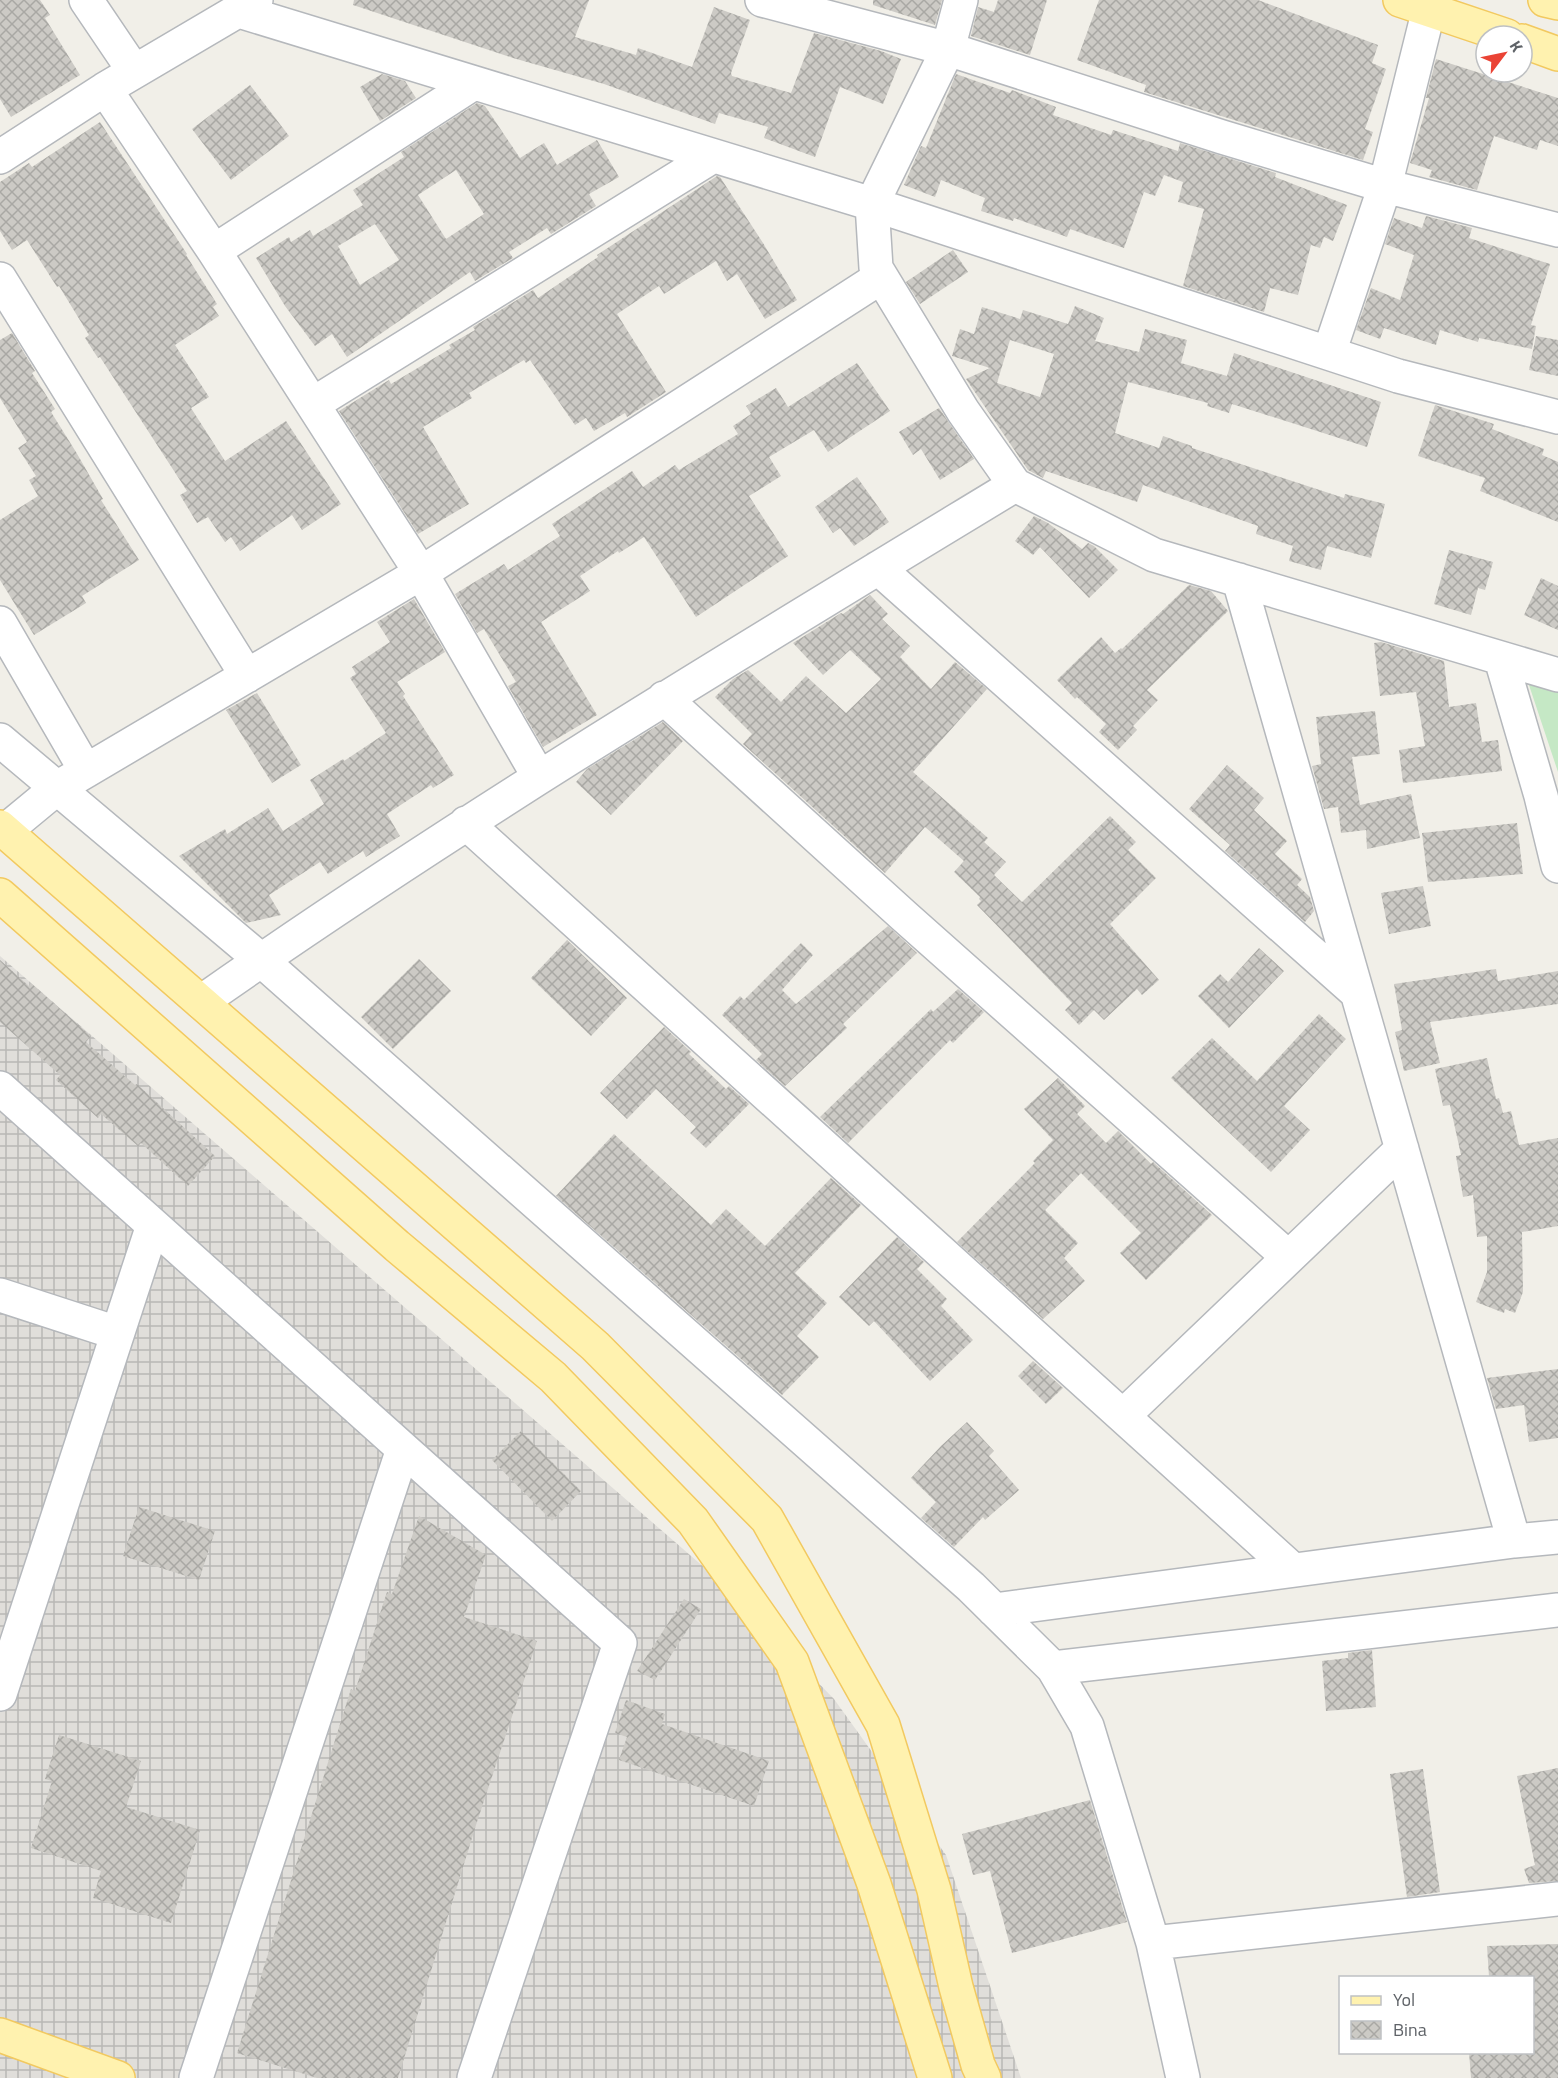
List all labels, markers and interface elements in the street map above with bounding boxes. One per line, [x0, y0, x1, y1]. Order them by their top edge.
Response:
north arrow [1474, 24, 1534, 84]
text: K [1504, 36, 1530, 57]
legend [1339, 1976, 1534, 2054]
text: Yol [1393, 1986, 1415, 2013]
text: Bina [1393, 2016, 1427, 2043]

